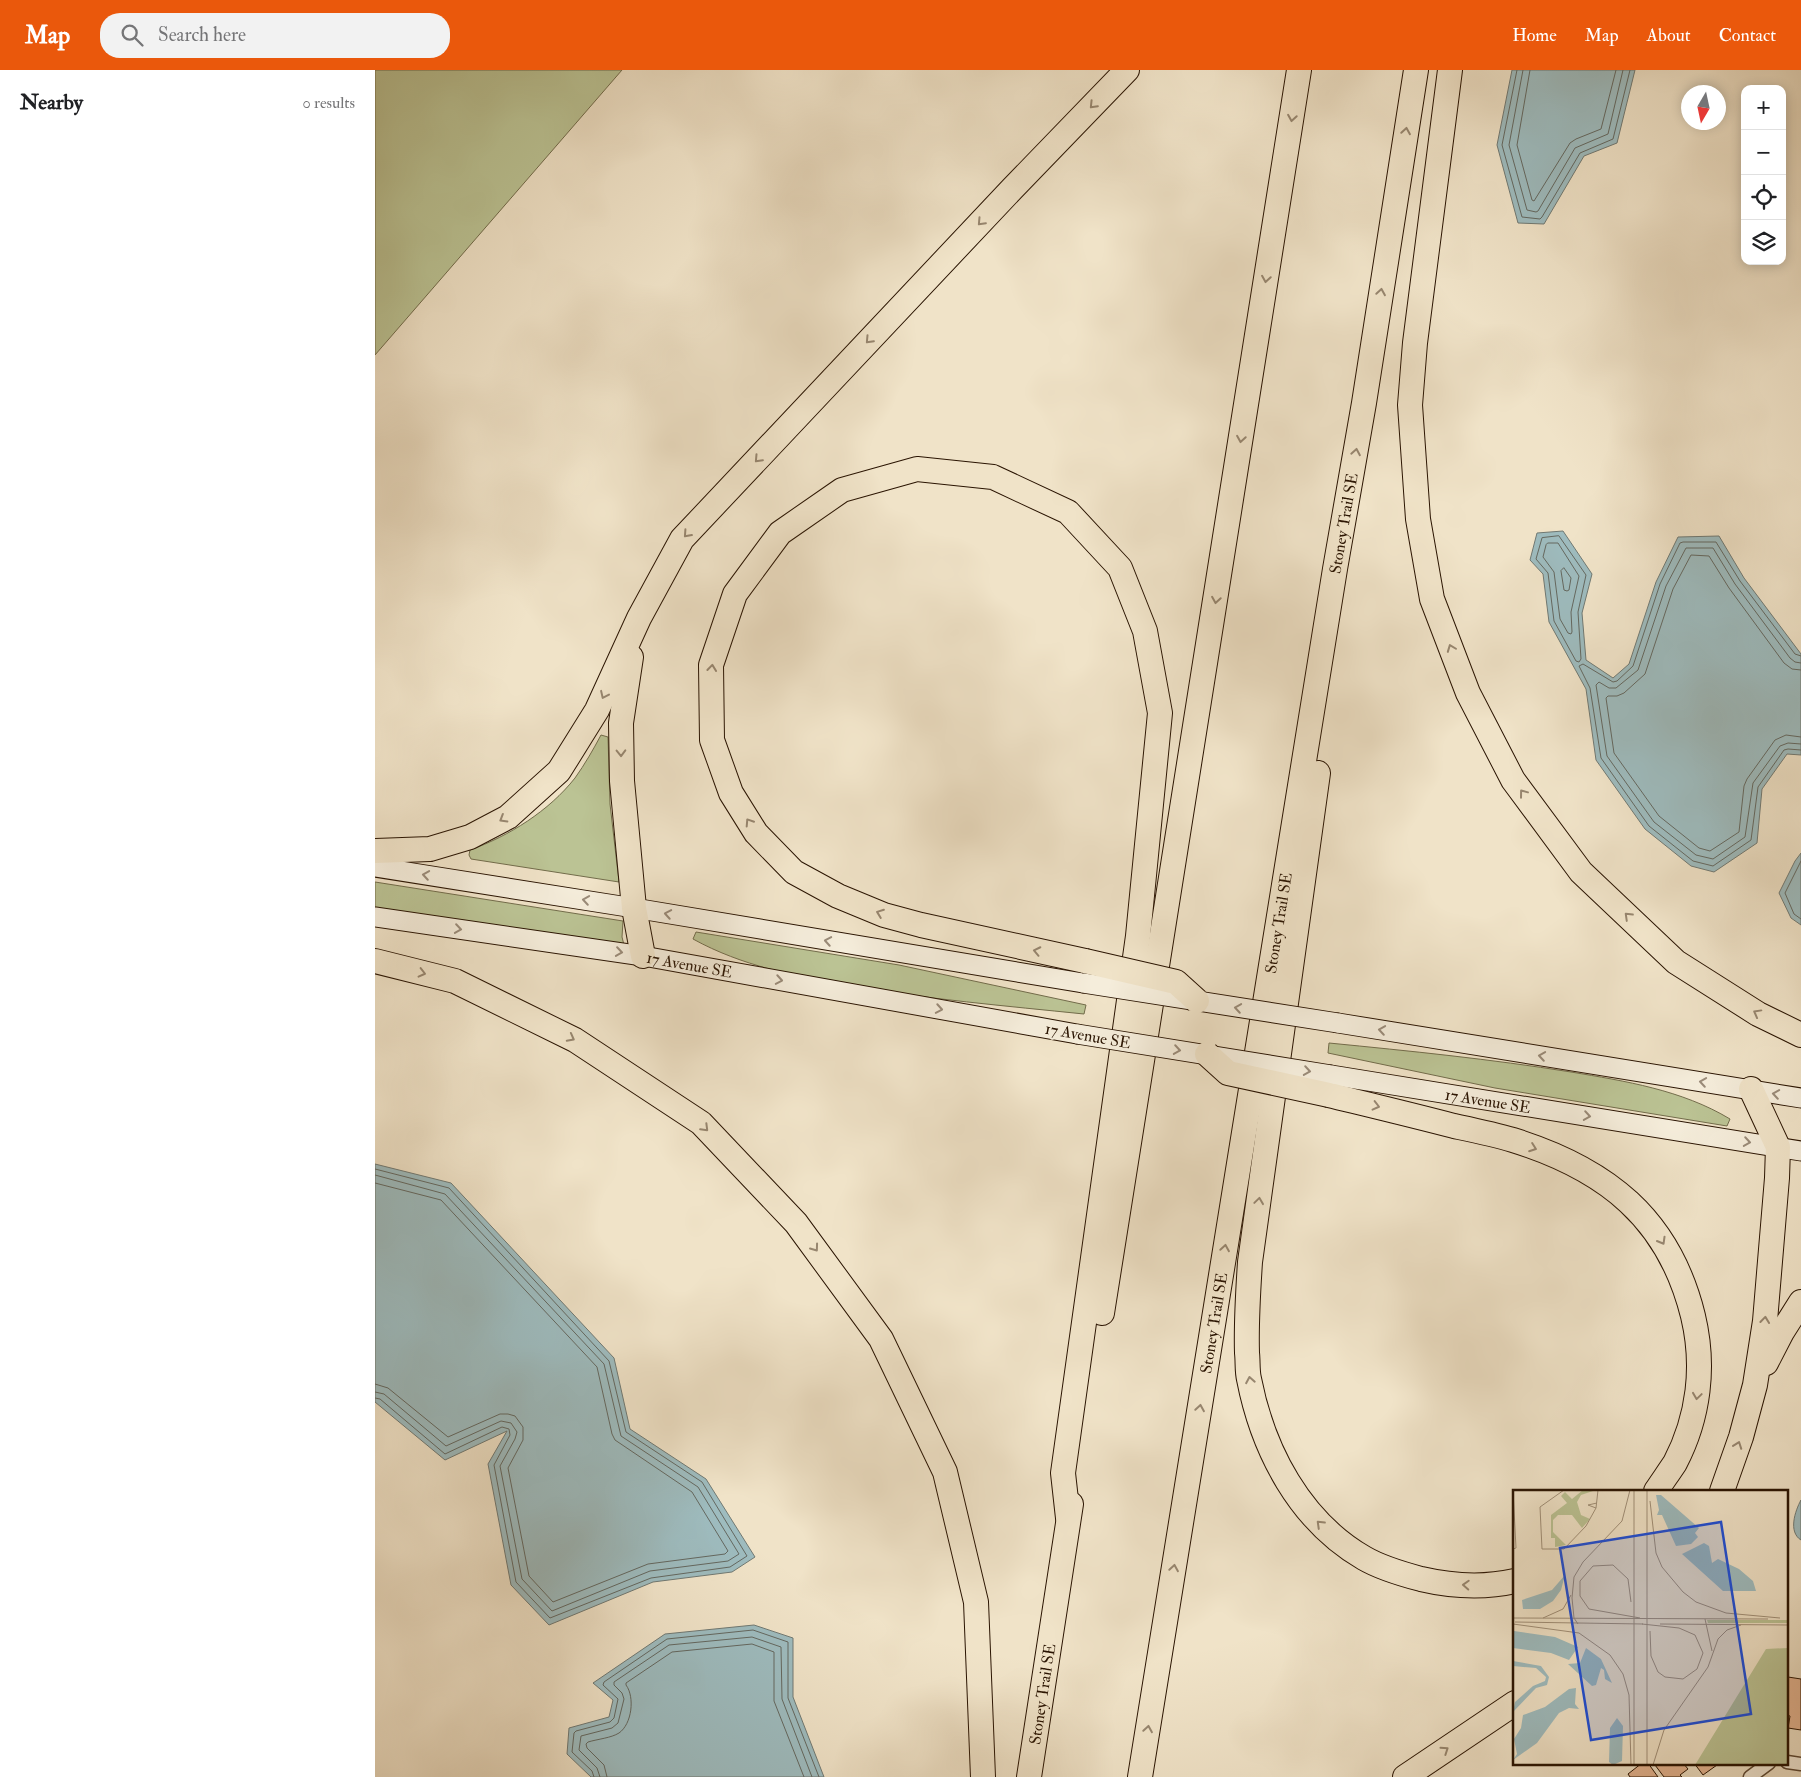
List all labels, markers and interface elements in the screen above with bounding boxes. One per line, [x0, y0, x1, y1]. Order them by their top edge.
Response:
search box [100, 13, 450, 58]
text: Map [25, 20, 70, 51]
icon: search [118, 21, 146, 49]
text: Search here [158, 23, 246, 47]
text: Home [1512, 24, 1557, 47]
text: Map [1585, 24, 1619, 47]
text: About [1647, 24, 1691, 47]
text: Contact [1719, 24, 1776, 47]
north arrow [1681, 85, 1726, 130]
map controls [1741, 85, 1786, 265]
button: + [1741, 85, 1786, 130]
text: Nearby [20, 89, 83, 116]
text: 0 results [302, 93, 355, 113]
one-way arrow [1090, 99, 1099, 108]
one-way arrow [1287, 114, 1297, 123]
one-way arrow [1400, 127, 1411, 135]
button: − [1741, 130, 1786, 175]
button: locate [1741, 175, 1786, 220]
one-way arrow [978, 216, 987, 225]
button: layers [1741, 220, 1786, 265]
one-way arrow [1262, 274, 1272, 283]
one-way arrow [1376, 287, 1386, 296]
one-way arrow [866, 335, 875, 344]
one-way arrow [1236, 436, 1247, 444]
one-way arrow [1350, 448, 1360, 456]
one-way arrow [755, 453, 764, 462]
street label: Stoney Trail SE [1325, 472, 1363, 575]
one-way arrow [684, 528, 693, 537]
one-way arrow [1211, 595, 1221, 604]
one-way arrow [1447, 644, 1457, 653]
one-way arrow [707, 663, 718, 671]
one-way arrow [600, 690, 611, 699]
one-way arrow [616, 749, 627, 757]
one-way arrow [1520, 789, 1529, 799]
one-way arrow [500, 812, 509, 822]
one-way arrow [746, 818, 755, 827]
one-way arrow [421, 870, 429, 881]
street label: Stoney Trail SE [1261, 871, 1297, 975]
one-way arrow [582, 896, 591, 906]
one-way arrow [663, 909, 672, 919]
one-way arrow [876, 909, 884, 919]
one-way arrow [1625, 913, 1634, 922]
one-way arrow [454, 924, 462, 934]
one-way arrow [823, 936, 832, 946]
one-way arrow [1033, 946, 1042, 957]
one-way arrow [614, 947, 623, 957]
street label: 17 Avenue SE [645, 948, 734, 983]
one-way arrow [418, 967, 427, 978]
one-way arrow [774, 975, 783, 985]
one-way arrow [934, 1003, 943, 1013]
one-way arrow [1233, 1003, 1242, 1013]
one-way arrow [1754, 1009, 1763, 1019]
street label: 17 Avenue SE [1043, 1019, 1132, 1053]
one-way arrow [1377, 1026, 1386, 1036]
one-way arrow [565, 1032, 574, 1042]
one-way arrow [1173, 1044, 1181, 1054]
one-way arrow [1538, 1052, 1546, 1062]
one-way arrow [1302, 1065, 1311, 1075]
one-way arrow [1698, 1077, 1707, 1087]
street label: 17 Avenue SE [1443, 1085, 1532, 1118]
one-way arrow [1771, 1089, 1780, 1099]
one-way arrow [1372, 1101, 1380, 1111]
one-way arrow [1582, 1111, 1591, 1121]
one-way arrow [700, 1122, 709, 1131]
one-way arrow [1743, 1137, 1751, 1147]
one-way arrow [1528, 1142, 1537, 1152]
one-way arrow [1253, 1197, 1264, 1205]
one-way arrow [1655, 1236, 1665, 1245]
one-way arrow [809, 1242, 817, 1251]
one-way arrow [1220, 1243, 1230, 1252]
street label: Stoney Trail SE [1196, 1271, 1232, 1375]
one-way arrow [1759, 1315, 1770, 1323]
one-way arrow [1245, 1376, 1255, 1385]
one-way arrow [1692, 1393, 1703, 1401]
one-way arrow [1194, 1404, 1204, 1412]
one-way arrow [1732, 1441, 1742, 1450]
inset map [1513, 1490, 1789, 1764]
one-way arrow [1317, 1521, 1326, 1530]
one-way arrow [1168, 1564, 1178, 1573]
one-way arrow [1462, 1579, 1470, 1590]
street label: Stoney Trail SE [1025, 1642, 1060, 1746]
one-way arrow [1142, 1725, 1152, 1733]
one-way arrow [1440, 1747, 1449, 1756]

